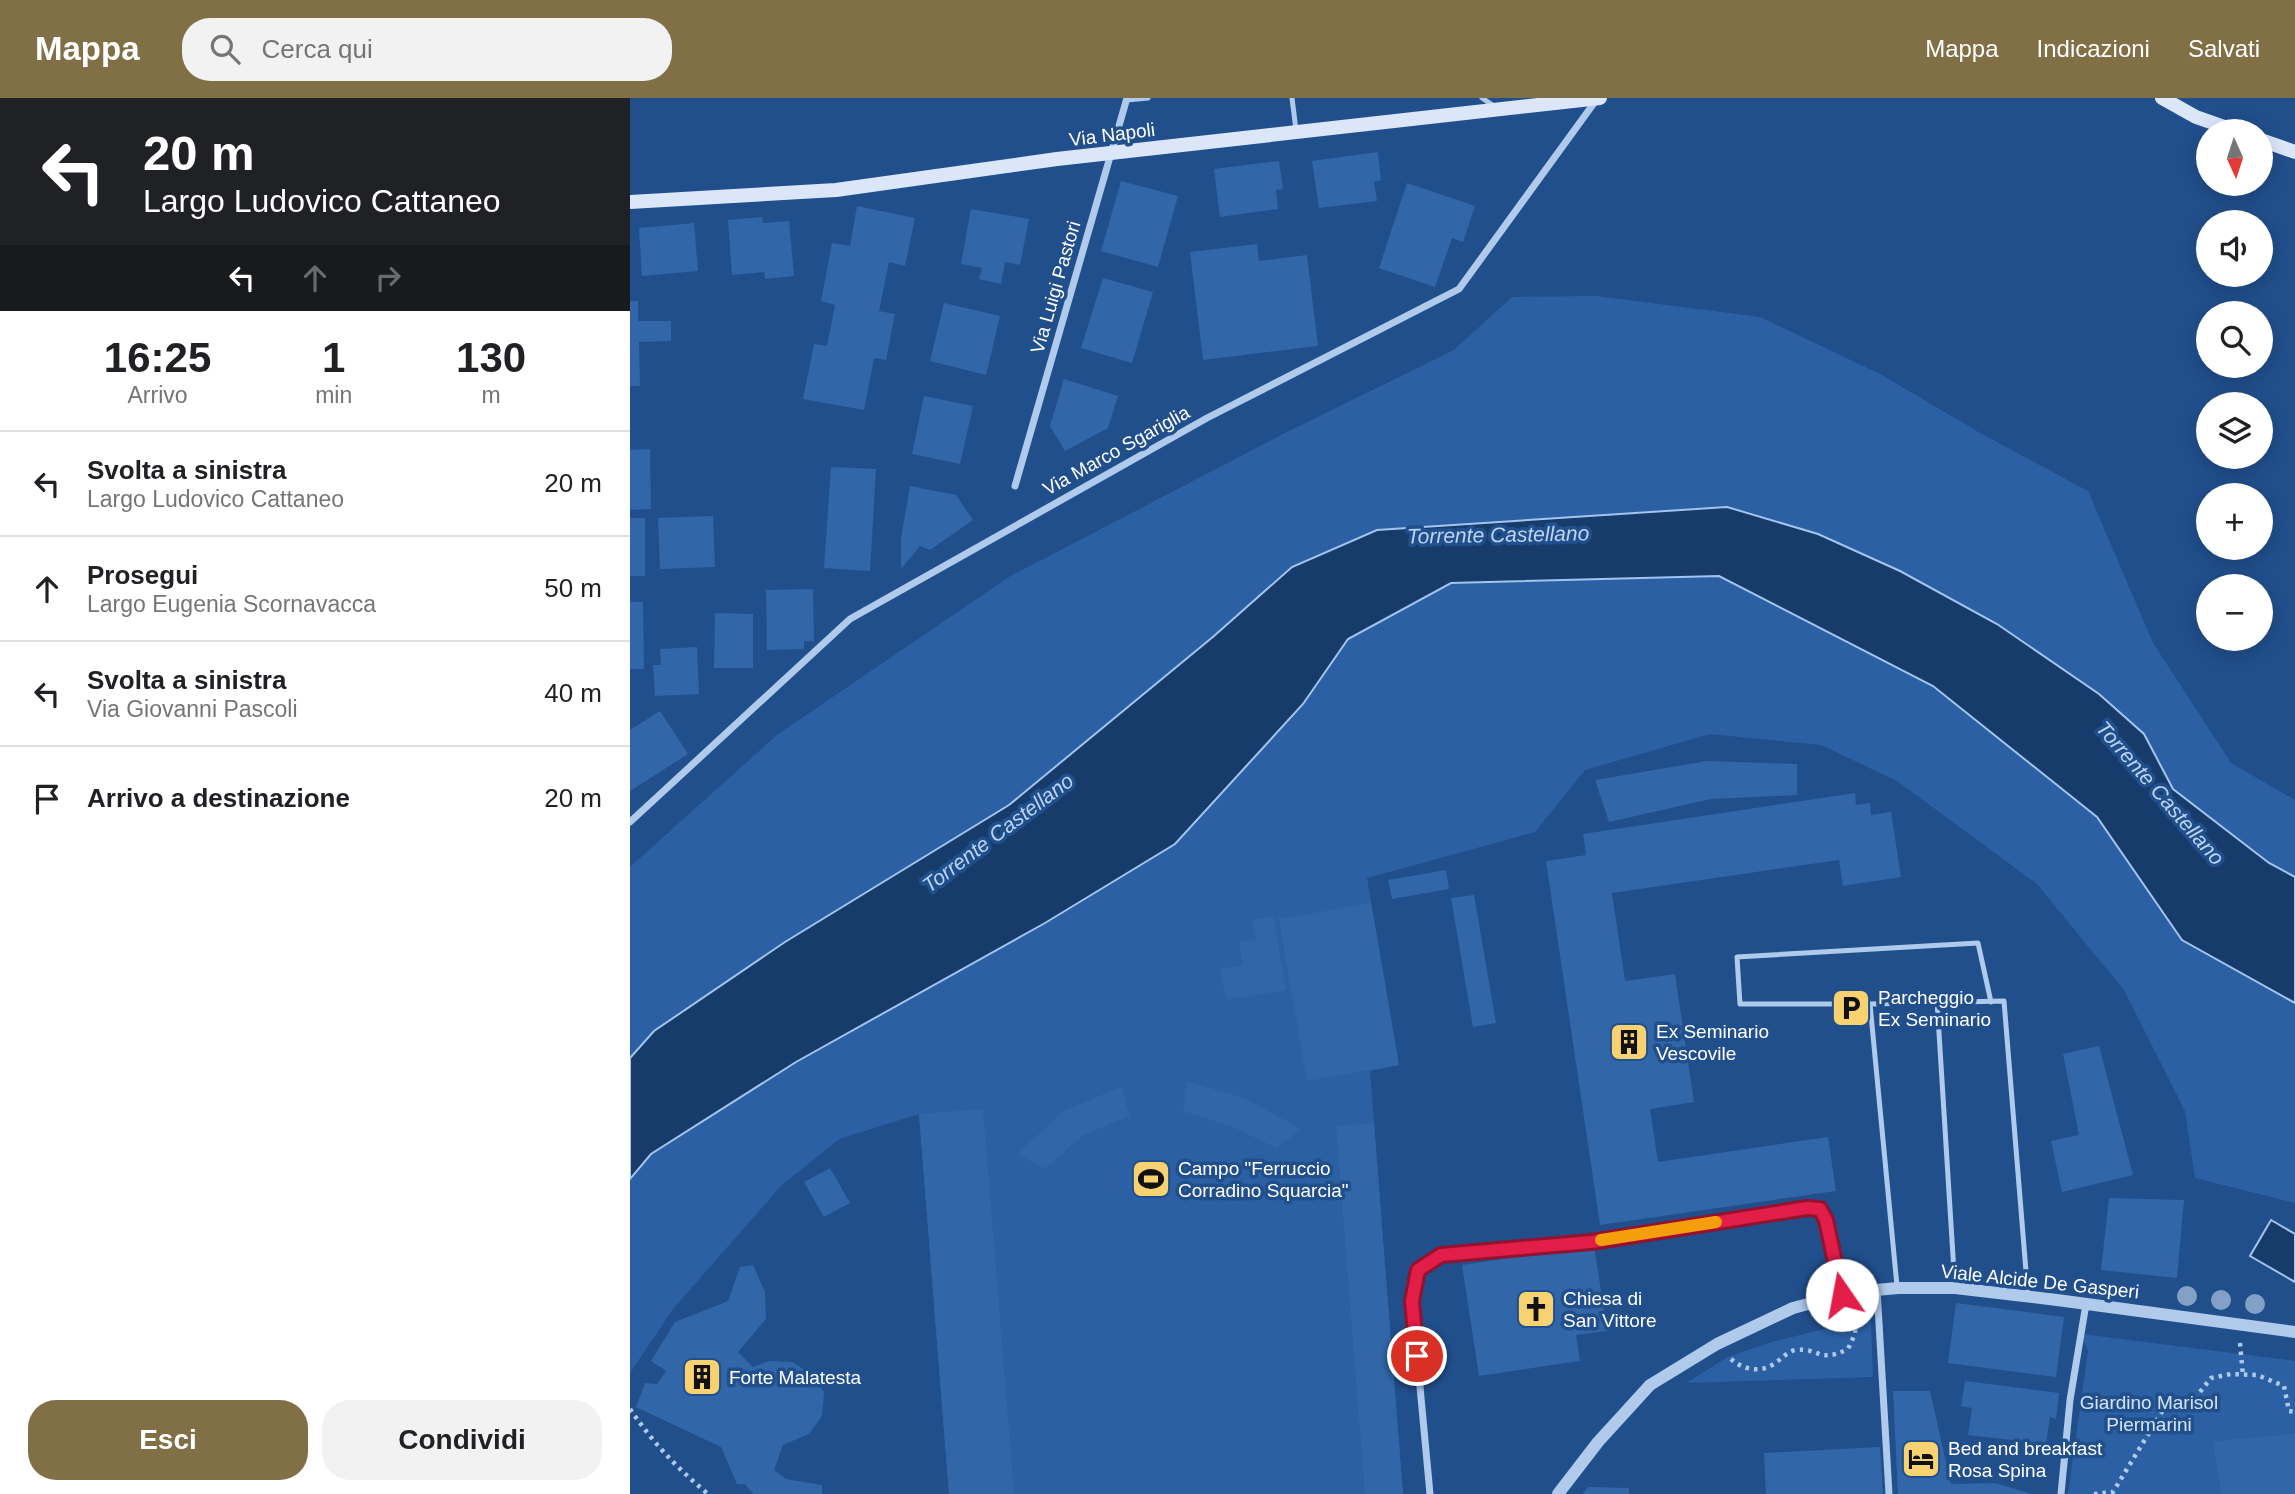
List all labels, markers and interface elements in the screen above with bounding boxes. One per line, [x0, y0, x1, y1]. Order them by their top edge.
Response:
search box [182, 18, 672, 81]
text: Mappa [35, 30, 140, 67]
icon: search [206, 30, 244, 68]
text: Cerca qui [262, 34, 373, 64]
text: Mappa [1925, 35, 1999, 62]
text: Indicazioni [2037, 35, 2150, 62]
text: Salvati [2188, 35, 2260, 62]
street label: Via Napoli [1068, 119, 1156, 150]
north arrow [2196, 119, 2273, 196]
map controls [2196, 119, 2273, 651]
icon: left [28, 126, 119, 217]
text: 20 m [143, 126, 255, 180]
text: Largo Ludovico Cattaneo [143, 183, 501, 219]
button: sound [2196, 210, 2273, 287]
street label: Via Luigi Pastori [1027, 218, 1084, 356]
icon: left [223, 259, 261, 297]
icon: ahead [296, 259, 334, 297]
icon: right [369, 259, 407, 297]
button: search [2196, 301, 2273, 378]
text: 16:25 [104, 334, 211, 381]
text: 1 [322, 334, 345, 381]
text: 130 [456, 334, 526, 381]
text: Arrivo [128, 382, 188, 408]
text: min [315, 382, 352, 408]
text: m [482, 382, 501, 408]
button: layers [2196, 392, 2273, 469]
street label: Via Marco Sgariglia [1039, 401, 1194, 499]
text: Svolta a sinistra [87, 455, 286, 485]
icon: left [28, 465, 66, 503]
text: 20 m [544, 468, 602, 498]
button: + [2196, 483, 2273, 560]
text: Largo Ludovico Cattaneo [87, 486, 344, 512]
water label: Torrente Castellano [1407, 521, 1590, 548]
text: Prosegui [87, 560, 198, 590]
icon: ahead [28, 570, 66, 608]
text: 50 m [544, 573, 602, 603]
button: − [2196, 574, 2273, 651]
text: Largo Eugenia Scornavacca [87, 591, 376, 617]
text: Svolta a sinistra [87, 665, 286, 695]
icon: left [28, 675, 66, 713]
text: 40 m [544, 678, 602, 708]
text: Via Giovanni Pascoli [87, 696, 298, 722]
water label: Torrente Castellano [2092, 716, 2229, 869]
water label: Torrente Castellano [918, 768, 1078, 897]
icon: arrive [28, 780, 66, 818]
text: Arrivo a destinazione [87, 783, 350, 813]
text: 20 m [544, 783, 602, 813]
parking icon: Parcheggio Ex Seminario [1830, 987, 1872, 1029]
place label: Parcheggio Ex Seminario [1878, 987, 1991, 1030]
building icon: Ex Seminario Vescovile [1608, 1021, 1650, 1063]
place label: Ex Seminario Vescovile [1656, 1021, 1769, 1064]
sports icon: Campo "Ferruccio Corradino Squarcia" [1130, 1158, 1172, 1200]
place label: Campo "Ferruccio Corradino Squarcia" [1178, 1158, 1348, 1201]
position arrow [1805, 1258, 1879, 1332]
street label: Viale Alcide De Gasperi [1940, 1261, 2140, 1302]
church icon: Chiesa di San Vittore [1515, 1288, 1557, 1330]
place label: Chiesa di San Vittore [1563, 1288, 1657, 1331]
pin [1387, 1326, 1447, 1386]
icon: arrive [1398, 1337, 1436, 1375]
building icon: Forte Malatesta [681, 1356, 723, 1398]
place label: Forte Malatesta [729, 1367, 861, 1388]
park label: Giardino Marisol Piermarini [2080, 1392, 2218, 1435]
button: Esci [28, 1400, 308, 1480]
button: Condividi [322, 1400, 602, 1480]
hotel icon: Bed and breakfast Rosa Spina [1900, 1438, 1942, 1480]
place label: Bed and breakfast Rosa Spina [1948, 1438, 2103, 1481]

